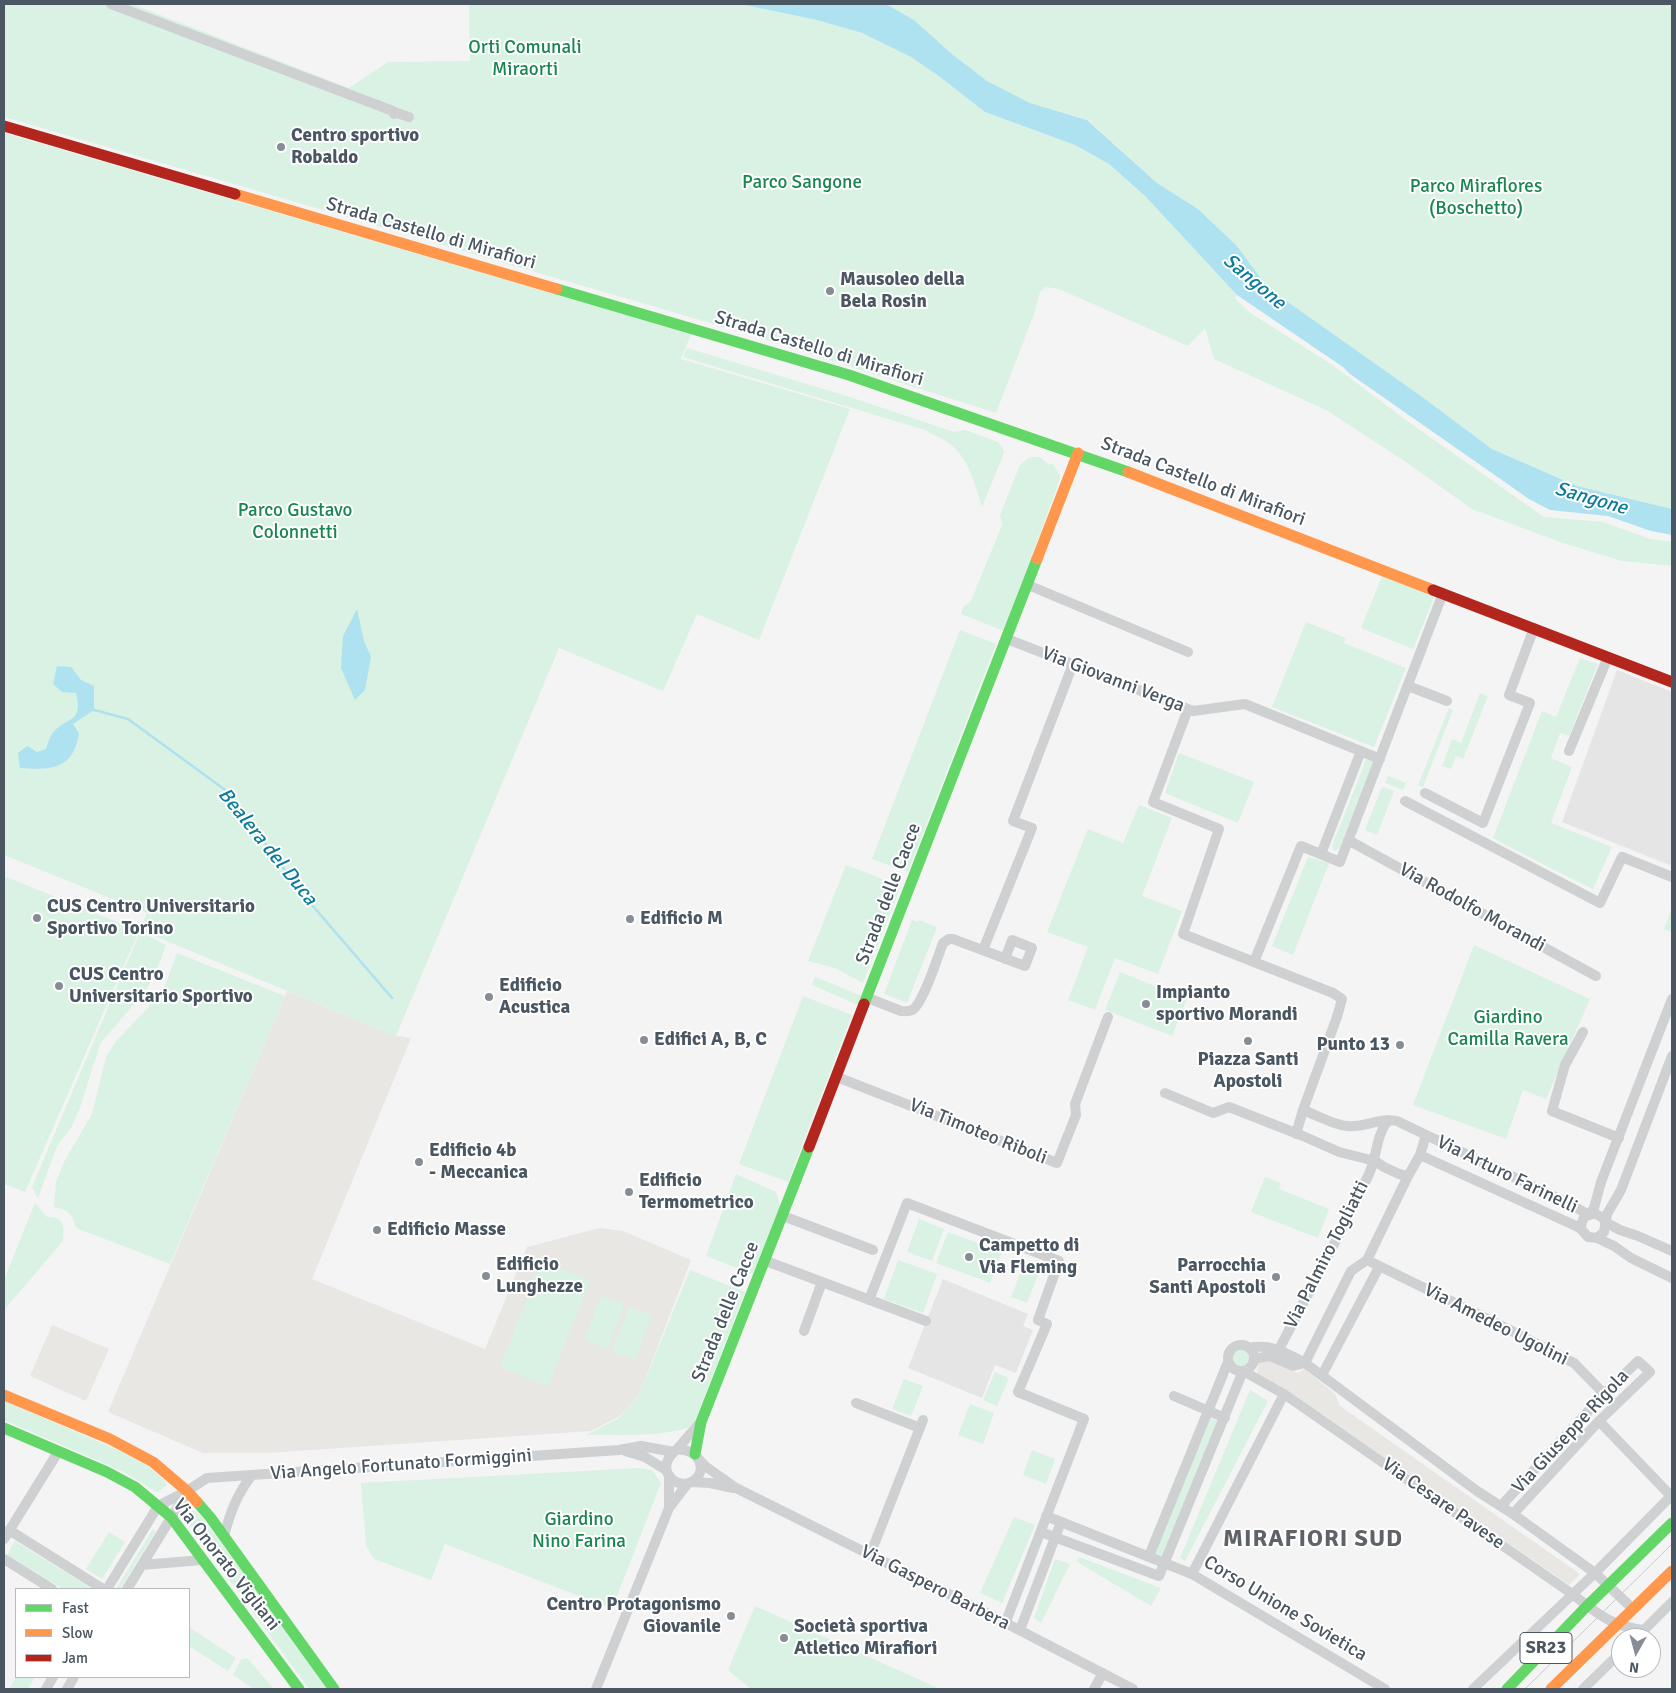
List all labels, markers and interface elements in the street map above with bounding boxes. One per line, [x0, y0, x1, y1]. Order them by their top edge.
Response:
park label: Orti Comunali Miraorti [468, 37, 582, 81]
place label: Centro sportivo Robaldo [291, 125, 419, 169]
marker: Centro sportivo Robaldo [275, 141, 287, 153]
park label: Parco Sangone [742, 172, 862, 194]
park label: Parco Miraflores (Boschetto) [1410, 176, 1542, 220]
street label: Strada Castello di Mirafiori [323, 193, 539, 275]
water label: Sangone [1218, 249, 1290, 315]
place label: Mausoleo della Bela Rosin [840, 269, 965, 313]
marker: Mausoleo della Bela Rosin [824, 285, 836, 297]
street label: Strada Castello di Mirafiori [712, 306, 926, 392]
street label: Strada Castello di Mirafiori [1097, 432, 1309, 532]
water label: Sangone [1552, 477, 1630, 521]
park label: Parco Gustavo Colonnetti [238, 500, 352, 544]
street label: Via Giovanni Verga [1038, 642, 1188, 718]
water label: Bealera del Duca [212, 783, 322, 911]
street label: Strada delle Cacce [852, 820, 926, 968]
street label: Via Rodolfo Morandi [1395, 858, 1549, 958]
place label: CUS Centro Universitario Sportivo Torino [47, 896, 255, 940]
place label: Edificio M [640, 908, 723, 930]
marker: CUS Centro Universitario Sportivo Torino [31, 912, 43, 924]
marker: Edificio M [624, 913, 636, 925]
place label: CUS Centro Universitario Sportivo [69, 964, 253, 1008]
place label: Edificio Acustica [499, 975, 570, 1019]
marker: CUS Centro Universitario Sportivo [53, 980, 65, 992]
place label: Impianto sportivo Morandi [1156, 982, 1298, 1026]
marker: Edificio Acustica [483, 991, 495, 1003]
marker: Impianto sportivo Morandi [1140, 998, 1152, 1010]
park label: Giardino Camilla Ravera [1447, 1007, 1569, 1051]
place label: Edifici A, B, C [654, 1029, 767, 1051]
marker: Edifici A, B, C [638, 1034, 650, 1046]
place label: Punto 13 [1317, 1034, 1390, 1056]
marker: Piazza Santi Apostoli [1242, 1035, 1254, 1047]
marker: Punto 13 [1394, 1039, 1406, 1051]
place label: Piazza Santi Apostoli [1197, 1049, 1299, 1093]
street label: Via Timoteo Riboli [906, 1094, 1050, 1170]
street label: Via Arturo Farinelli [1433, 1131, 1581, 1219]
place label: Edificio 4b - Meccanica [429, 1140, 528, 1184]
marker: Edificio 4b - Meccanica [413, 1156, 425, 1168]
place label: Edificio Termometrico [639, 1170, 754, 1214]
street label: Via Palmiro Togliatti [1280, 1177, 1374, 1333]
marker: Edificio Termometrico [623, 1186, 635, 1198]
place label: Edificio Masse [387, 1219, 506, 1241]
marker: Edificio Masse [371, 1224, 383, 1236]
place label: Campetto di Via Fleming [979, 1235, 1079, 1279]
street label: Strada delle Cacce [687, 1238, 765, 1386]
marker: Campetto di Via Fleming [963, 1251, 975, 1263]
place label: Edificio Lunghezze [496, 1254, 583, 1298]
place label: Parrocchia Santi Apostoli [1149, 1255, 1266, 1299]
marker: Edificio Lunghezze [480, 1270, 492, 1282]
marker: Parrocchia Santi Apostoli [1270, 1271, 1282, 1283]
street label: Via Amedeo Ugolini [1420, 1279, 1572, 1371]
street label: Via Giuseppe Rigola [1508, 1365, 1634, 1499]
street label: Via Angelo Fortunato Formiggini [270, 1444, 532, 1486]
street label: Via Cesare Pavese [1377, 1453, 1509, 1555]
street label: Via Onorato Vigliani [167, 1494, 285, 1636]
park label: Giardino Nino Farina [532, 1509, 626, 1553]
district label: MIRAFIORI SUD [1221, 1526, 1405, 1554]
street label: Via Gaspero Barbera [857, 1541, 1013, 1635]
street label: Corso Unione Sovietica [1199, 1551, 1371, 1667]
legend [15, 1588, 190, 1678]
place label: Centro Protagonismo Giovanile [546, 1594, 721, 1638]
text: Fast [62, 1599, 89, 1617]
marker: Centro Protagonismo Giovanile [725, 1610, 737, 1622]
place label: Società sportiva Atletico Mirafiori [794, 1616, 937, 1660]
text: Slow [62, 1624, 93, 1642]
north arrow [1611, 1628, 1661, 1678]
marker: Società sportiva Atletico Mirafiori [778, 1632, 790, 1644]
road number: SR23 [1520, 1632, 1572, 1664]
text: Jam [62, 1649, 88, 1667]
text: N [1628, 1658, 1640, 1676]

